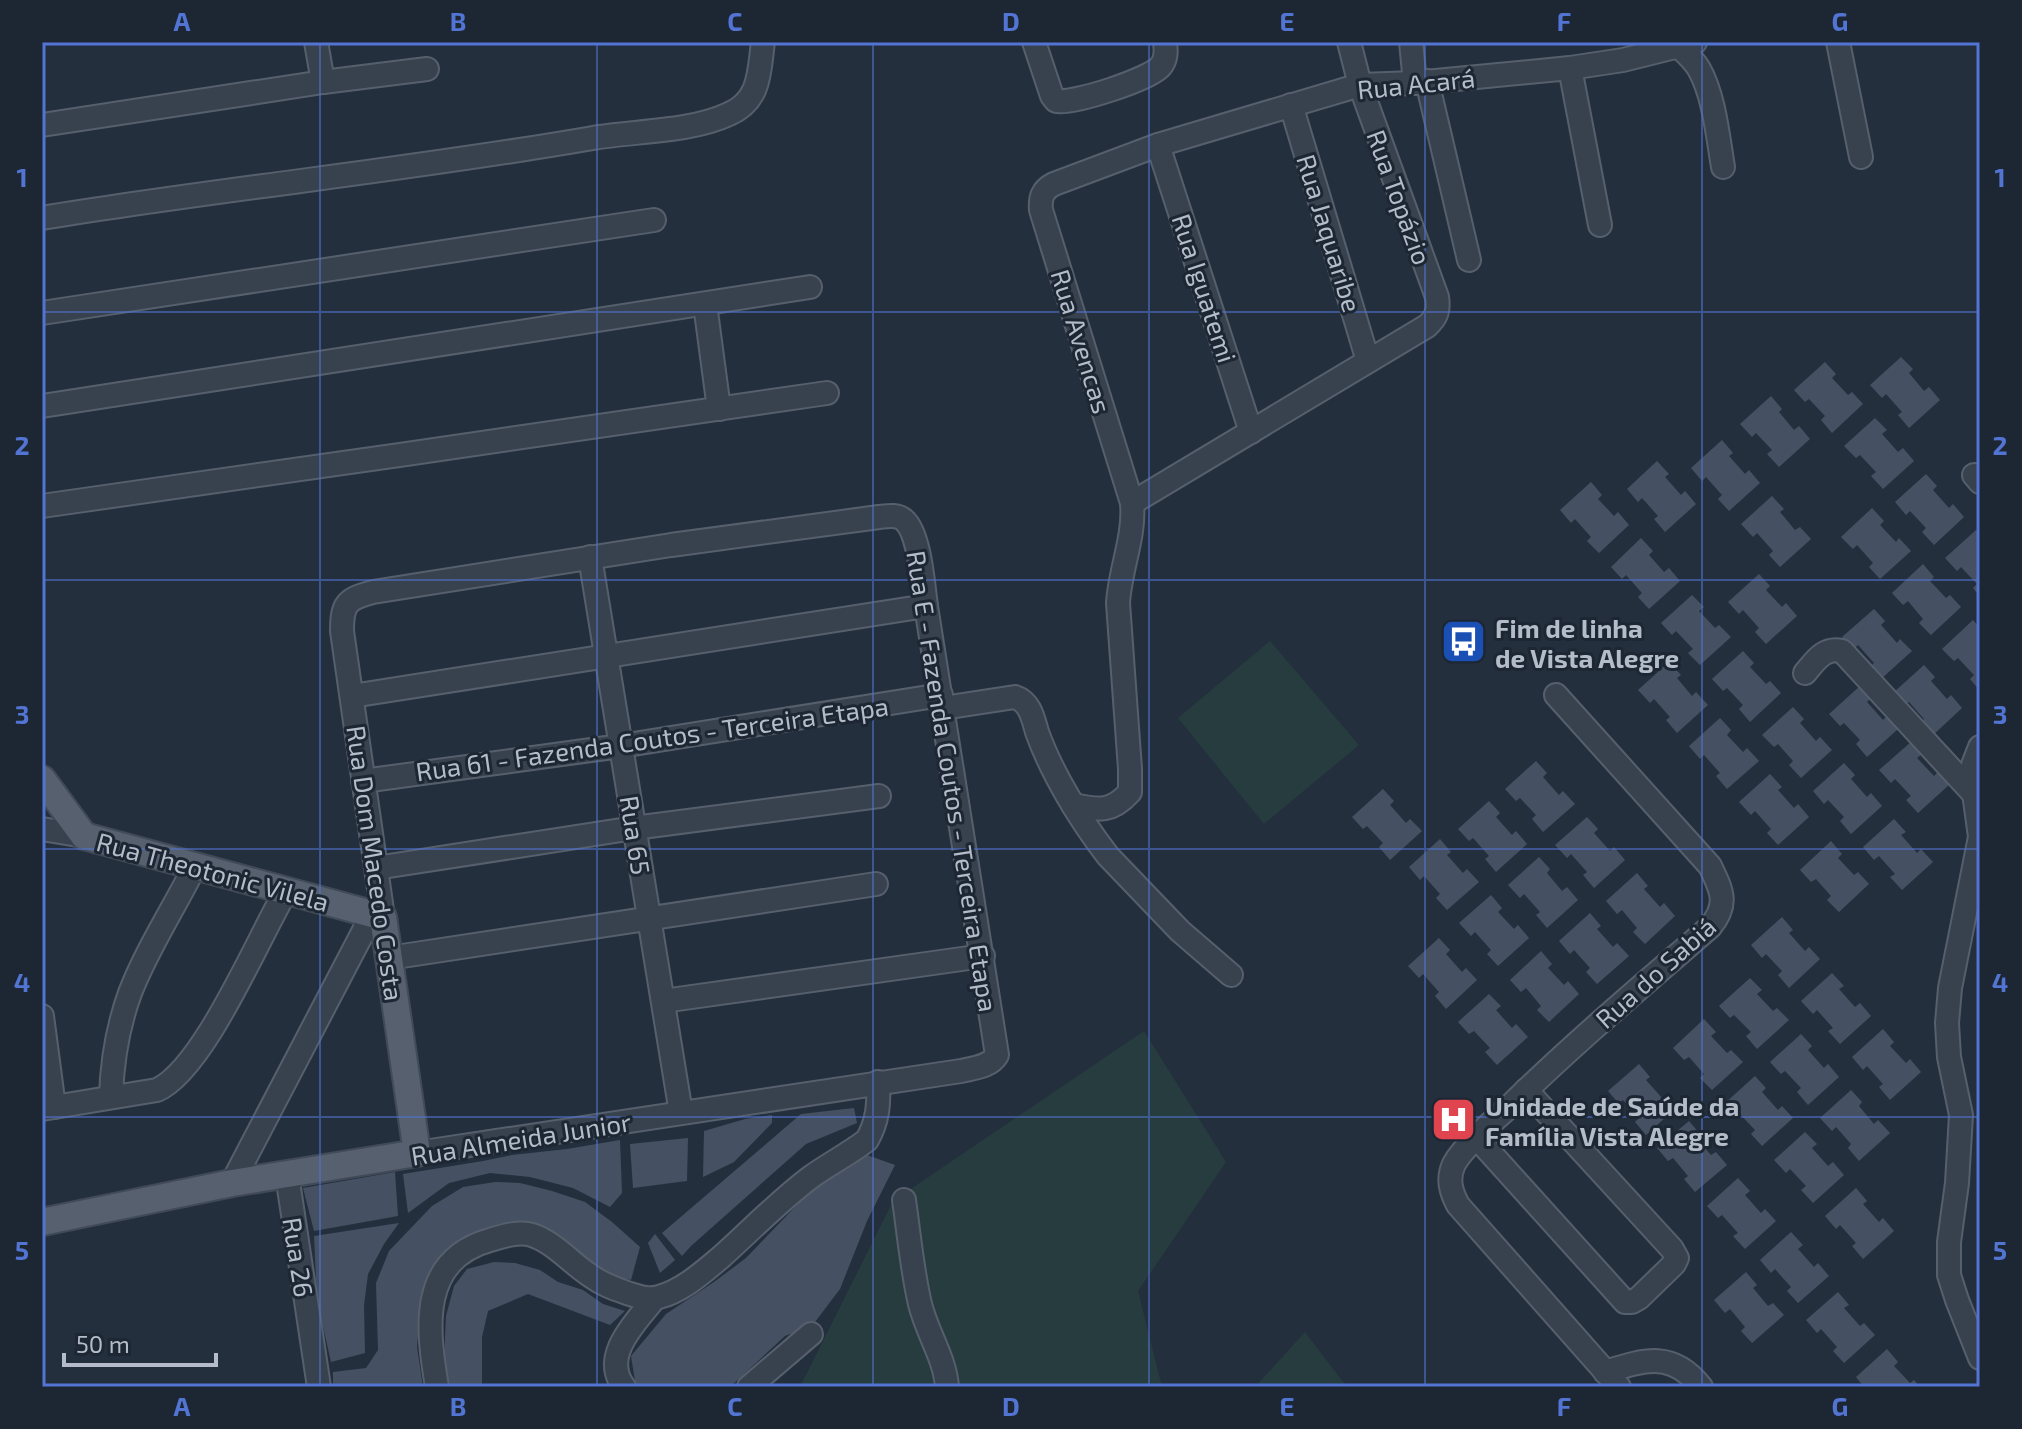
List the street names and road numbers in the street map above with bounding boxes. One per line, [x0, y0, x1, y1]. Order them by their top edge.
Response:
street label: Rua Acará [1356, 61, 1476, 105]
street label: Rua Topázio [1361, 125, 1439, 269]
street label: Rua Jaquaribe [1291, 150, 1369, 316]
street label: Rua Iguatemi [1166, 210, 1244, 366]
street label: Rua Avencas [1045, 265, 1119, 417]
street label: Rua E - Fazenda Coutos - Terceira Etapa [901, 548, 1005, 1014]
street label: Rua 61 - Fazenda Coutos - Terceira Etapa [414, 689, 890, 787]
street label: Rua Dom Macedo Costa [341, 723, 411, 1003]
street label: Rua 65 [614, 793, 658, 877]
street label: Rua Theotonic Vilela [93, 825, 333, 917]
street label: Rua do Sabiá [1589, 910, 1721, 1034]
street label: Rua Almeida Junior [409, 1105, 633, 1171]
street label: Rua 26 [277, 1215, 321, 1299]

